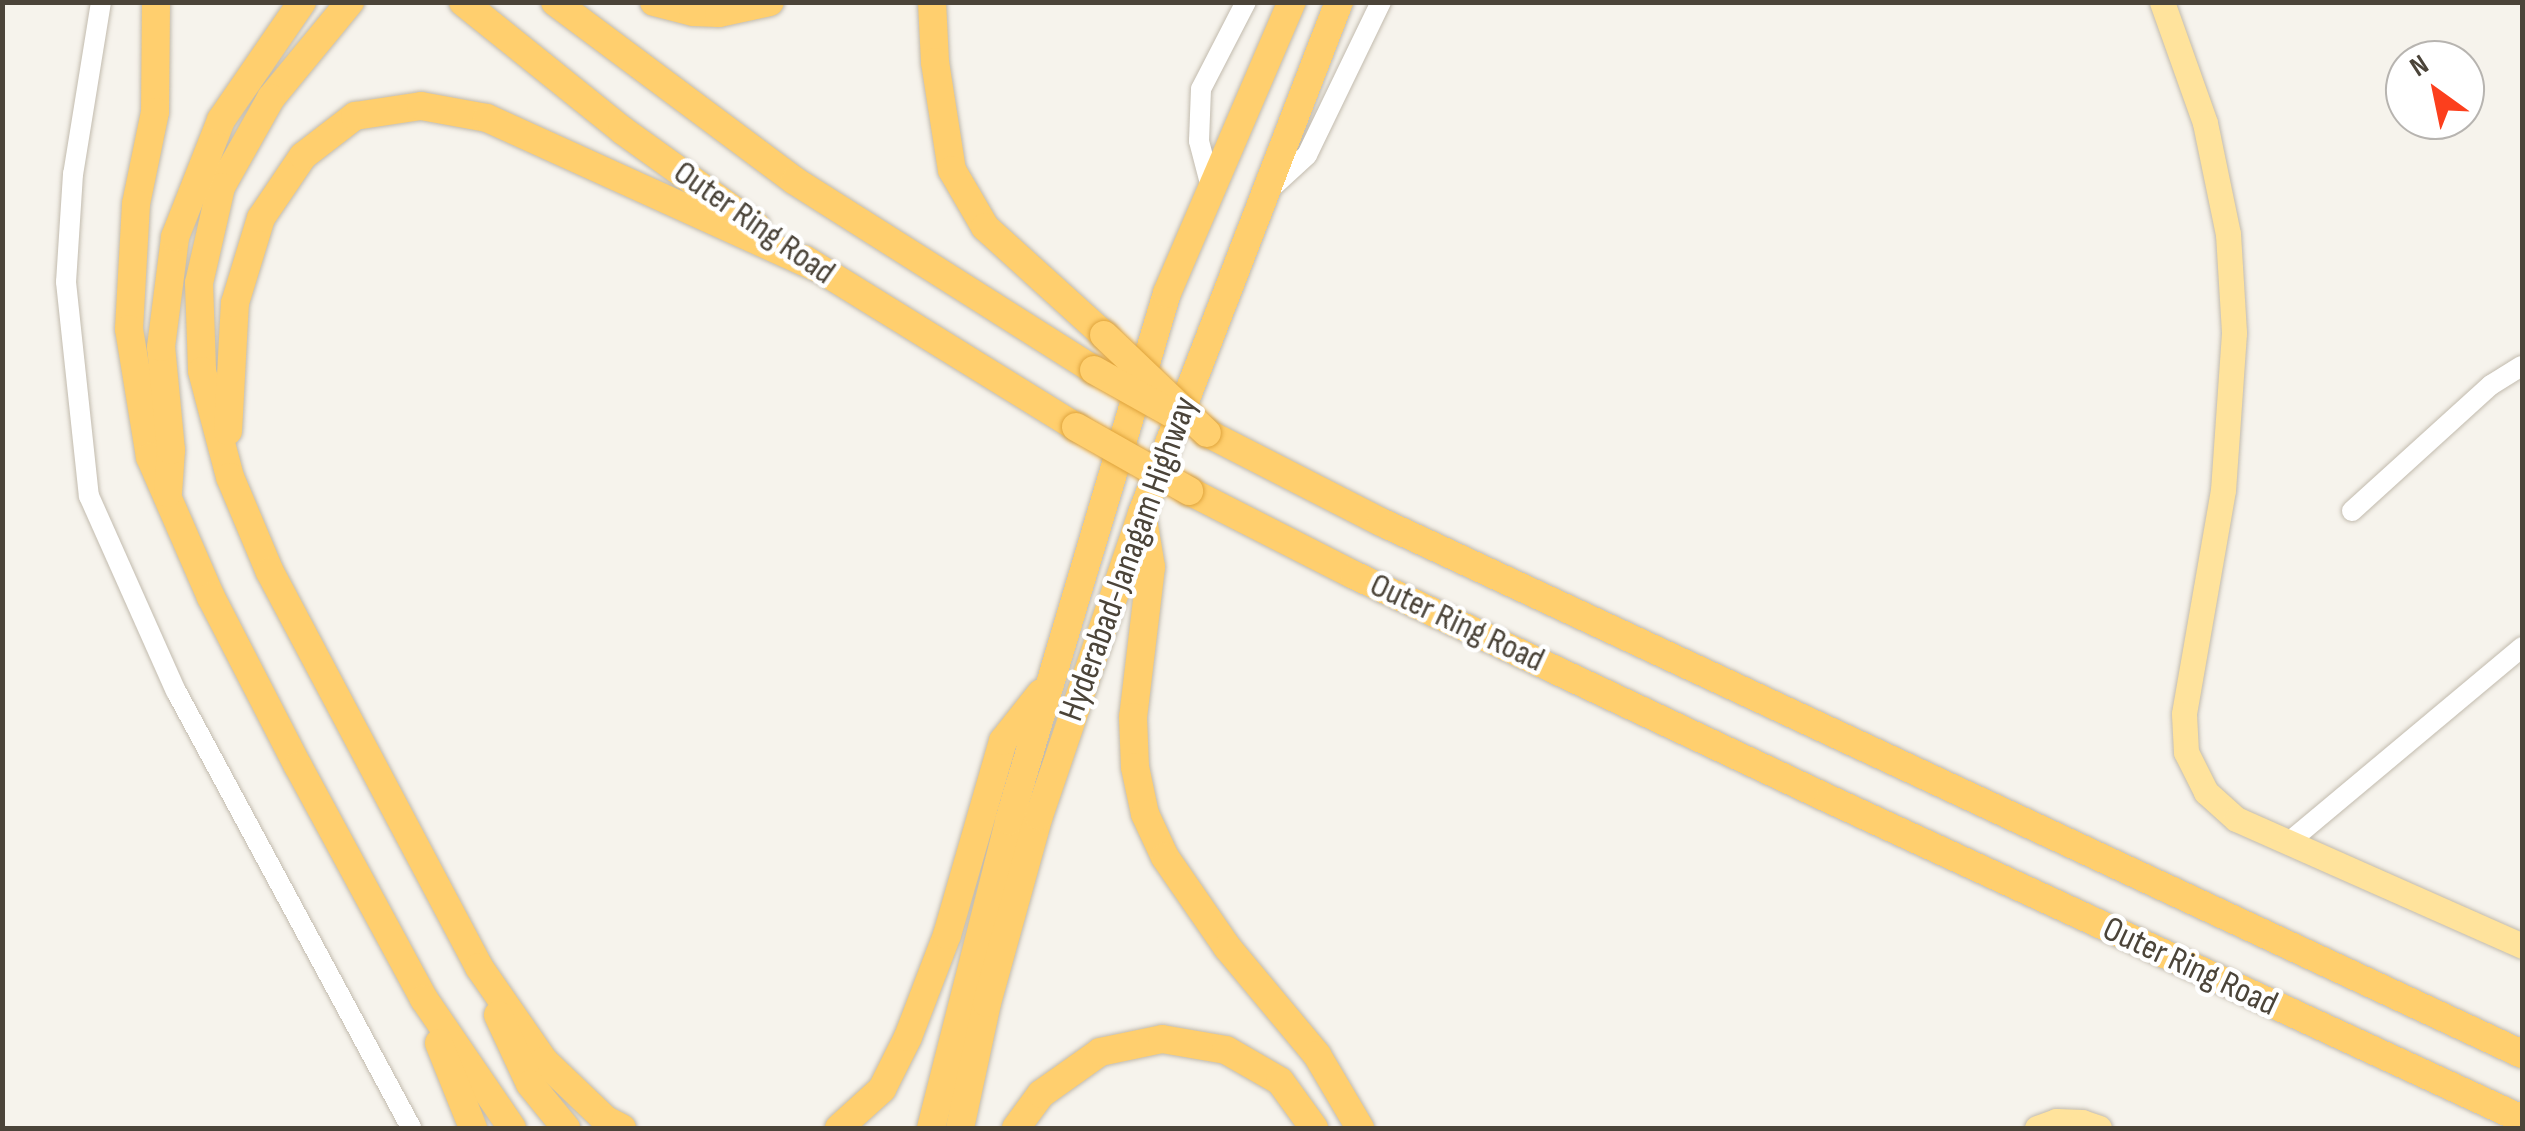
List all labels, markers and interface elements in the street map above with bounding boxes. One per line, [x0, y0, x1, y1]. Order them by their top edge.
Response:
north arrow [2385, 40, 2485, 140]
text: N [2404, 48, 2435, 84]
street label: Outer Ring Road [665, 152, 843, 294]
street label: Hyderabad-Janagam Highway [1051, 391, 1207, 727]
street label: Outer Ring Road [1363, 564, 1551, 682]
street label: Outer Ring Road [2096, 908, 2284, 1026]

